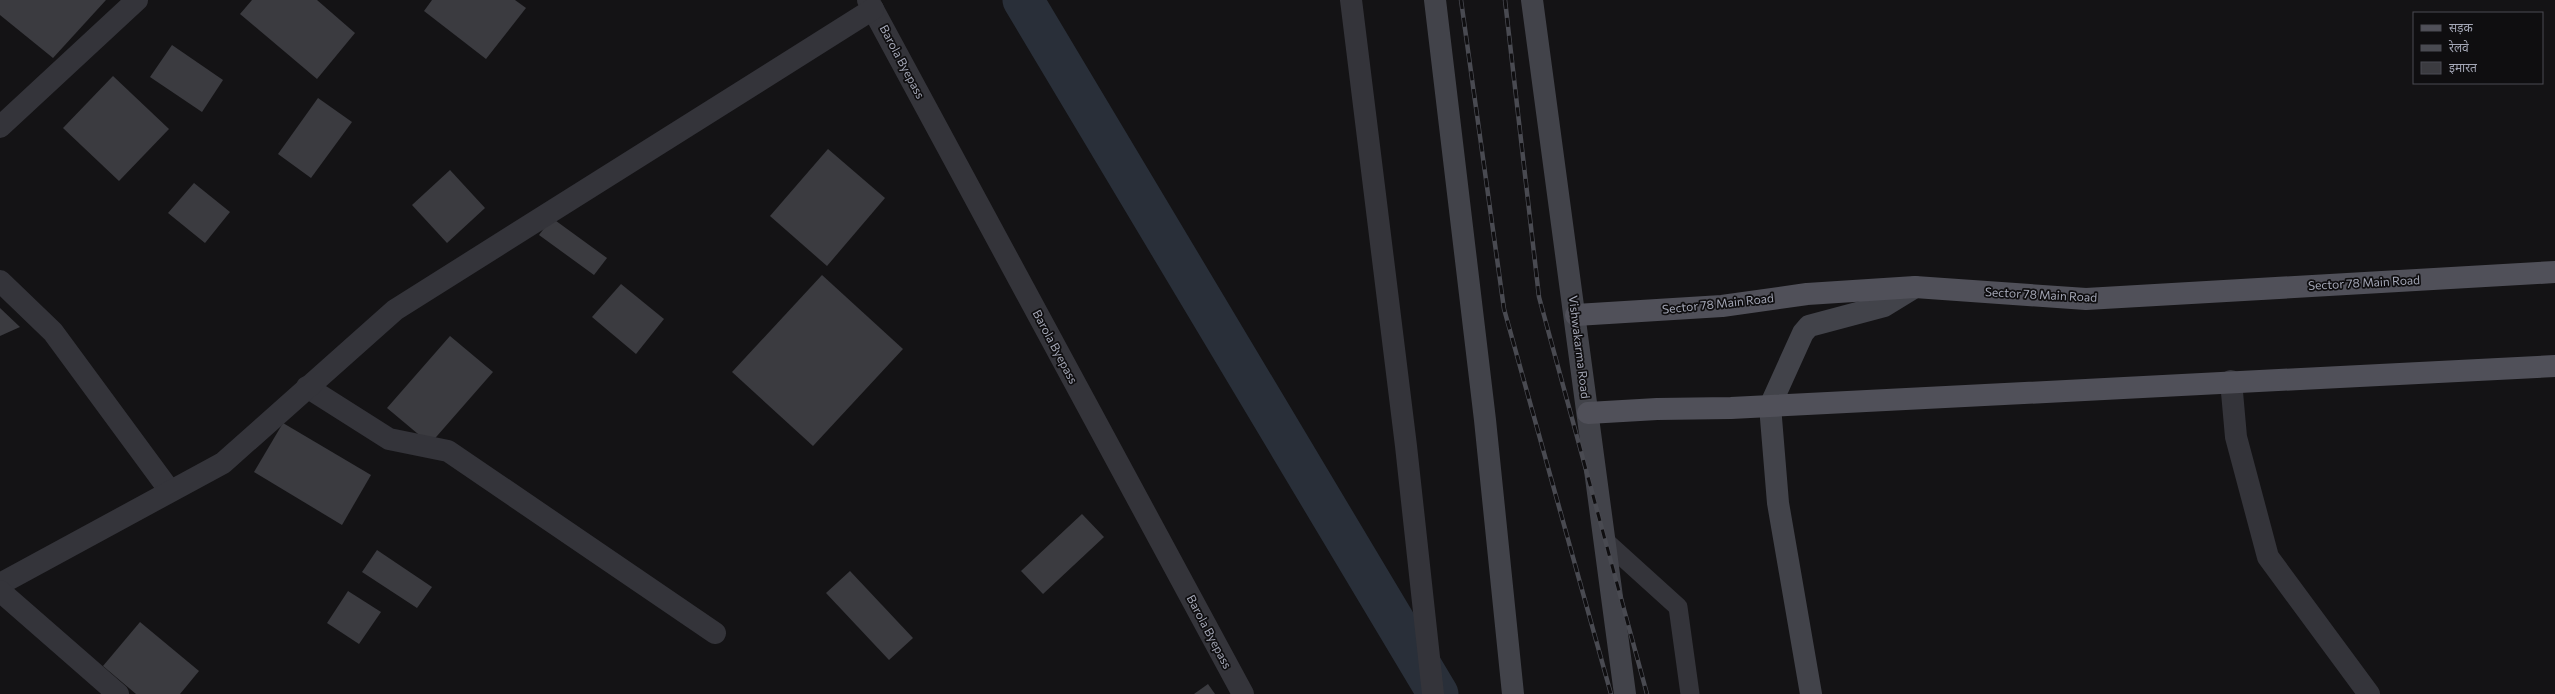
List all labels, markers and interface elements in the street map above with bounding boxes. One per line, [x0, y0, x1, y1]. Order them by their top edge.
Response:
legend [2413, 12, 2543, 84]
text: सड़क [2449, 20, 2474, 35]
street label: Barola Byepass [878, 22, 928, 101]
text: रेलवे [2449, 40, 2469, 54]
text: इमारत [2449, 60, 2478, 75]
street label: Sector 78 Main Road [2308, 272, 2420, 292]
street label: Sector 78 Main Road [1985, 284, 2098, 304]
street label: Sector 78 Main Road [1661, 290, 1774, 316]
street label: Vishwakarma Road [1567, 294, 1593, 399]
street label: Barola Byepass [1031, 307, 1081, 386]
street label: Barola Byepass [1185, 592, 1235, 671]

